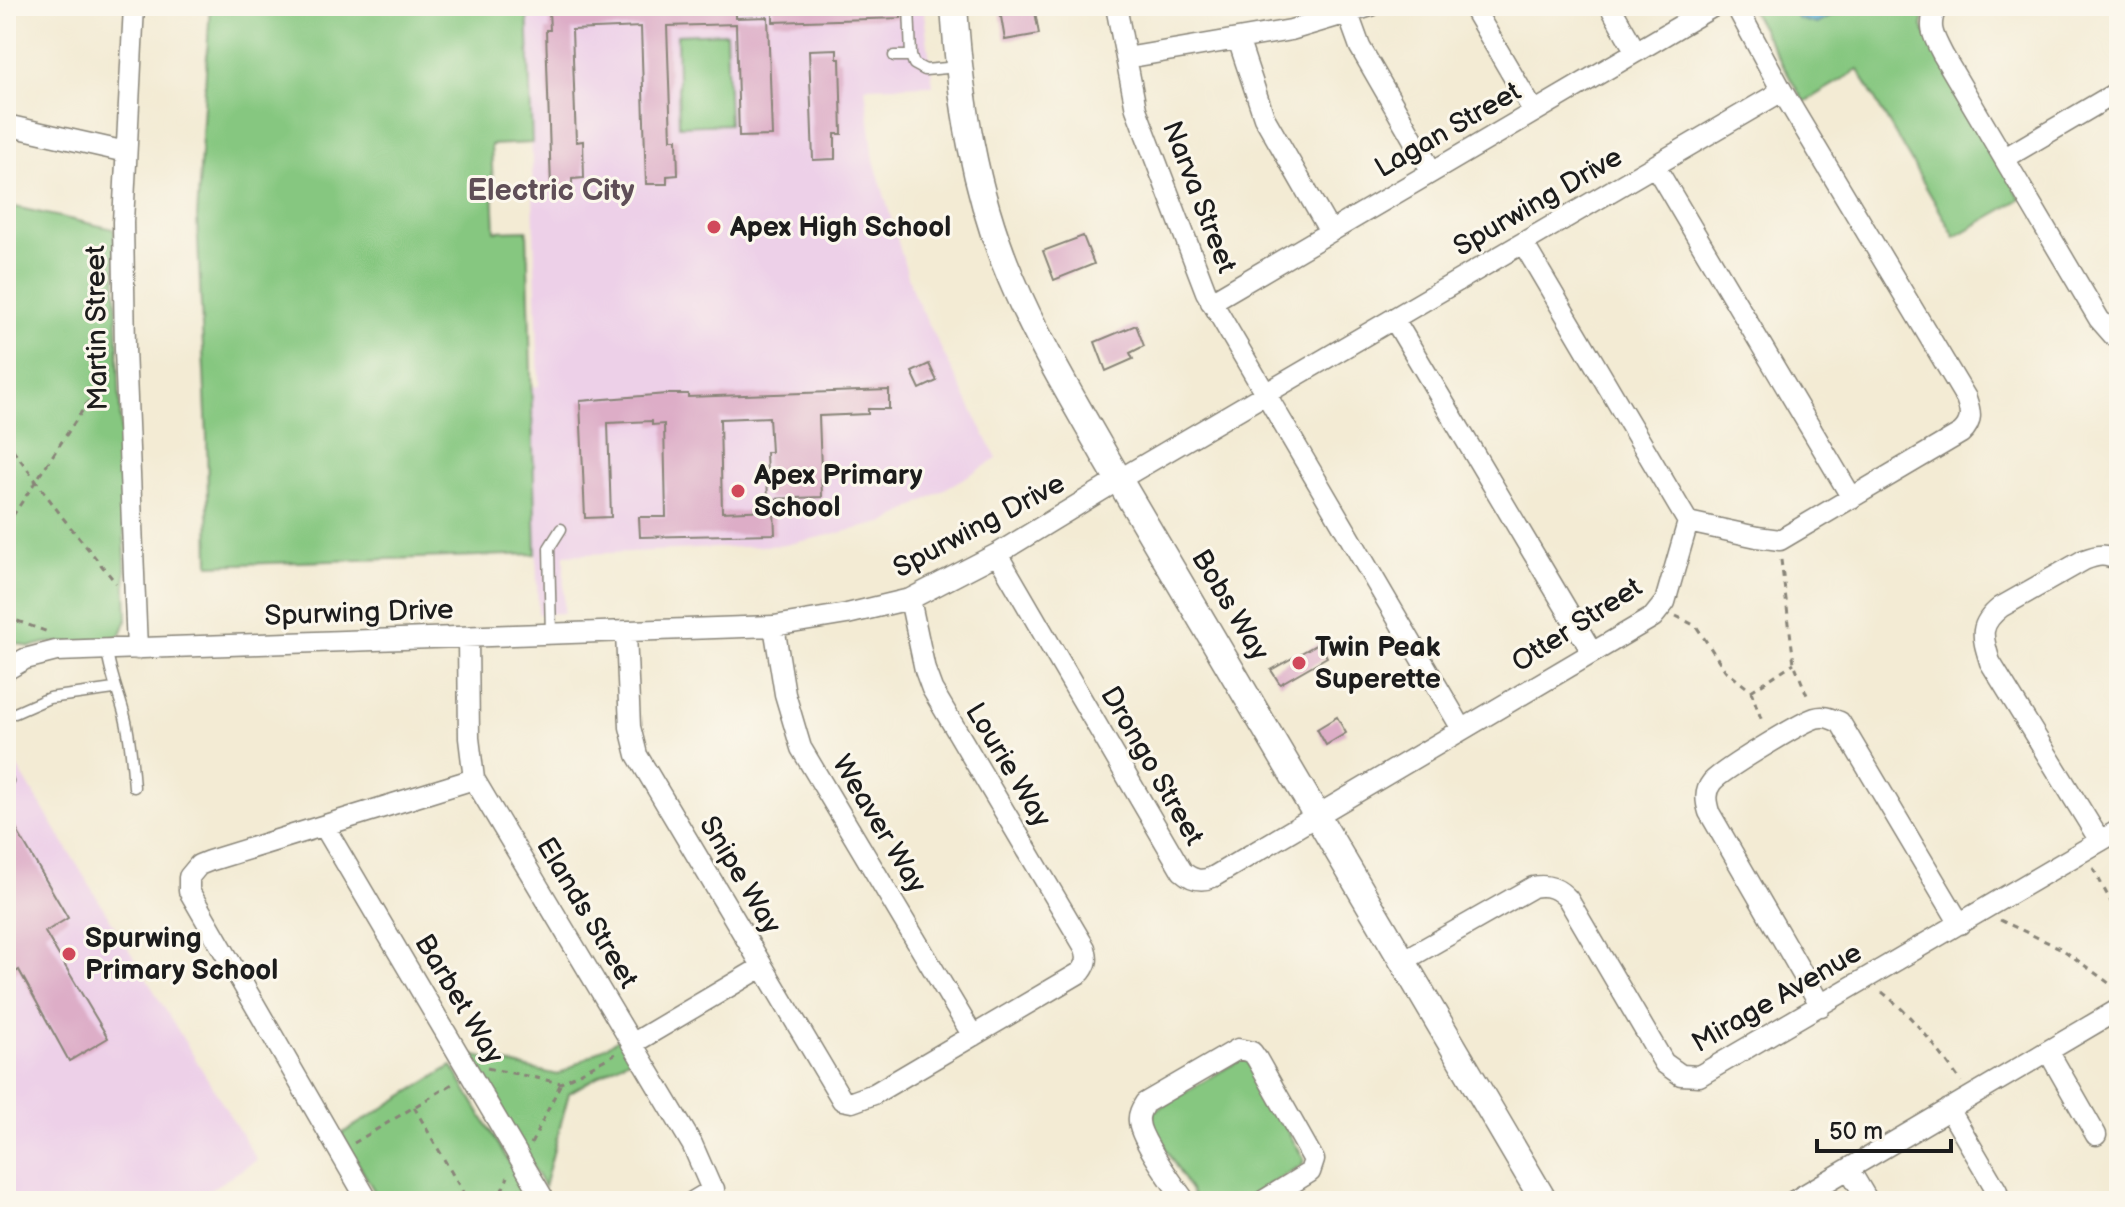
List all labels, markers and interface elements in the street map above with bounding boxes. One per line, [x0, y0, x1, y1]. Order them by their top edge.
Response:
street label: Lagan Street [1369, 75, 1527, 185]
street label: Narva Street [1155, 116, 1243, 278]
street label: Spurwing Drive [1448, 140, 1628, 264]
district label: Electric City [468, 173, 635, 209]
place label: Apex High School [729, 211, 951, 244]
marker: Apex High School [705, 218, 723, 236]
street label: Martin Street [79, 245, 115, 411]
place label: Apex Primary School [753, 459, 923, 524]
street label: Spurwing Drive [888, 467, 1070, 585]
marker: Apex Primary School [729, 482, 747, 500]
street label: Bobs Way [1184, 544, 1276, 667]
street label: Otter Street [1506, 571, 1649, 679]
street label: Spurwing Drive [264, 593, 454, 633]
place label: Twin Peak Superette [1315, 631, 1441, 696]
marker: Twin Peak Superette [1290, 654, 1308, 672]
street label: Drongo Street [1093, 681, 1211, 852]
street label: Lourie Way [958, 697, 1058, 833]
street label: Weaver Way [825, 749, 933, 899]
street label: Snipe Way [692, 810, 788, 940]
street label: Elands Street [529, 832, 645, 995]
place label: Spurwing Primary School [85, 922, 278, 987]
street label: Barbet Way [408, 928, 511, 1070]
street label: Mirage Avenue [1686, 936, 1868, 1060]
marker: Spurwing Primary School [60, 945, 78, 963]
scale bar [1817, 1103, 1951, 1153]
text: 50 m [1829, 1117, 1883, 1146]

